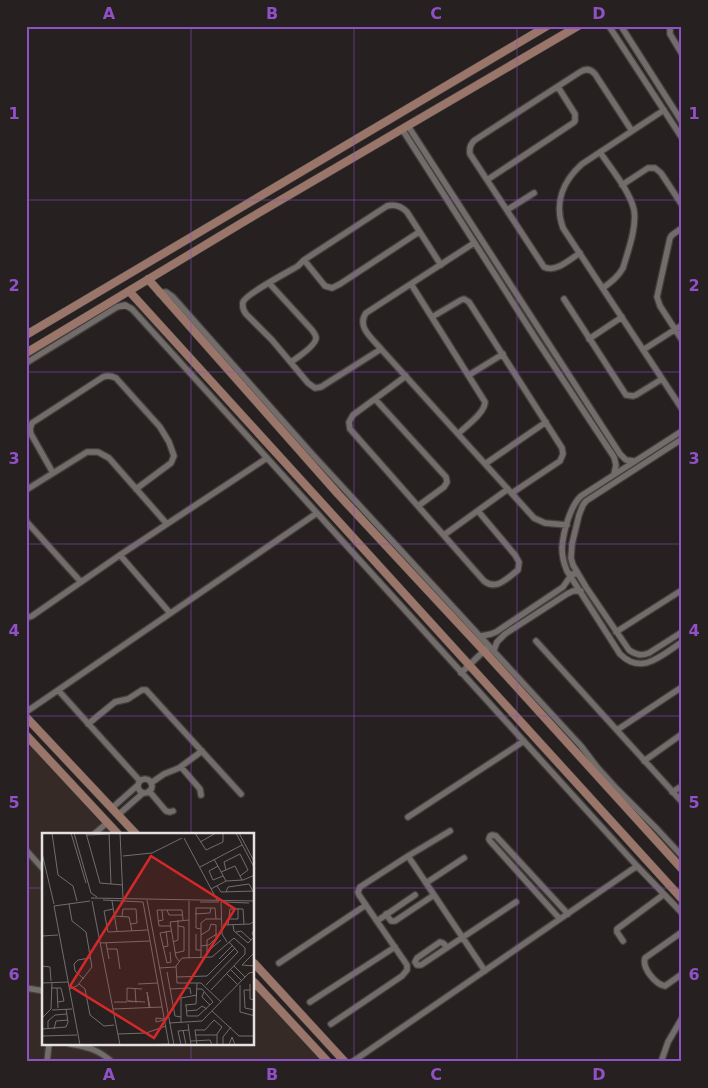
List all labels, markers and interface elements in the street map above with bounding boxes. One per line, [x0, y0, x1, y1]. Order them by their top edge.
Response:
text: A [103, 4, 116, 23]
text: B [266, 4, 278, 23]
text: C [430, 4, 442, 23]
text: D [592, 4, 606, 23]
text: 1 [8, 104, 20, 123]
text: 1 [688, 104, 700, 123]
text: 2 [8, 276, 20, 295]
text: 2 [688, 276, 700, 295]
text: 3 [8, 449, 20, 468]
text: 3 [688, 449, 700, 468]
text: 4 [8, 621, 20, 640]
text: 4 [688, 621, 700, 640]
text: 5 [8, 793, 20, 812]
text: 5 [688, 793, 700, 812]
inset map [42, 833, 255, 1046]
text: 6 [8, 965, 20, 984]
text: 6 [688, 965, 700, 984]
text: A [103, 1065, 116, 1084]
text: B [266, 1065, 278, 1084]
text: C [430, 1065, 442, 1084]
text: D [592, 1065, 606, 1084]

